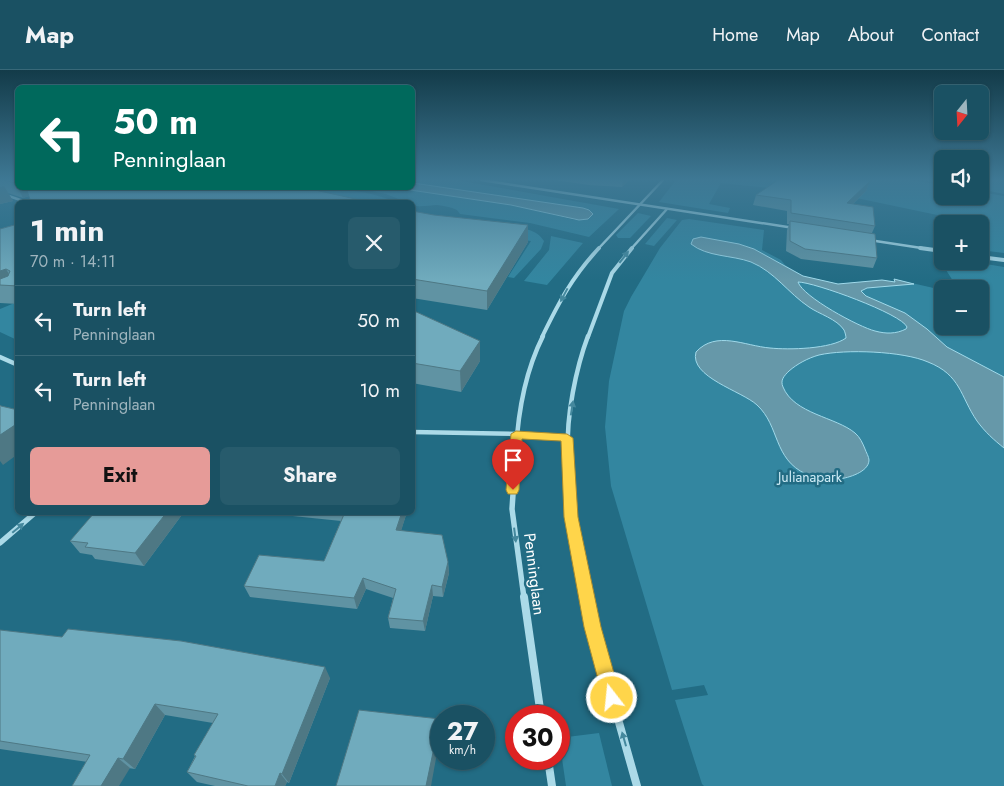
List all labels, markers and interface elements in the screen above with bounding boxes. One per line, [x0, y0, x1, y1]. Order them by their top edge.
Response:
text: Map [25, 17, 74, 52]
text: Home [712, 22, 758, 48]
text: Map [786, 22, 820, 48]
text: About [848, 22, 893, 48]
text: Contact [921, 22, 979, 48]
north arrow [934, 85, 989, 140]
map controls [934, 85, 989, 335]
text: 50 m [113, 97, 198, 147]
icon: left [30, 105, 95, 170]
text: Penninglaan [113, 143, 226, 175]
button: sound [934, 150, 989, 205]
text: 1 min [30, 209, 104, 252]
button: + [934, 215, 989, 270]
button: close [348, 217, 400, 269]
text: 70 m · 14:11 [30, 250, 115, 273]
one-way arrow [619, 251, 630, 264]
button: − [934, 280, 989, 335]
one-way arrow [560, 287, 568, 302]
text: Turn left [73, 296, 146, 323]
icon: left [30, 307, 58, 335]
text: 50 m [357, 307, 400, 334]
text: Penninglaan [73, 323, 155, 346]
text: Turn left [73, 366, 146, 393]
icon: left [30, 377, 58, 405]
text: 10 m [360, 377, 400, 404]
text: Penninglaan [73, 393, 155, 416]
one-way arrow [568, 400, 576, 416]
pin [492, 439, 534, 490]
icon: arrive [499, 446, 527, 474]
button: Exit [30, 447, 210, 505]
button: Share [220, 447, 400, 505]
park label: Julianapark [776, 467, 843, 487]
one-way arrow [11, 522, 24, 533]
one-way arrow [511, 528, 519, 544]
street label: Penninglaan [518, 532, 551, 616]
position arrow [585, 671, 637, 723]
speed limit sign: 30 [505, 705, 570, 770]
text: 27 [447, 713, 478, 749]
one-way arrow [619, 731, 627, 746]
text: km/h [449, 741, 476, 759]

